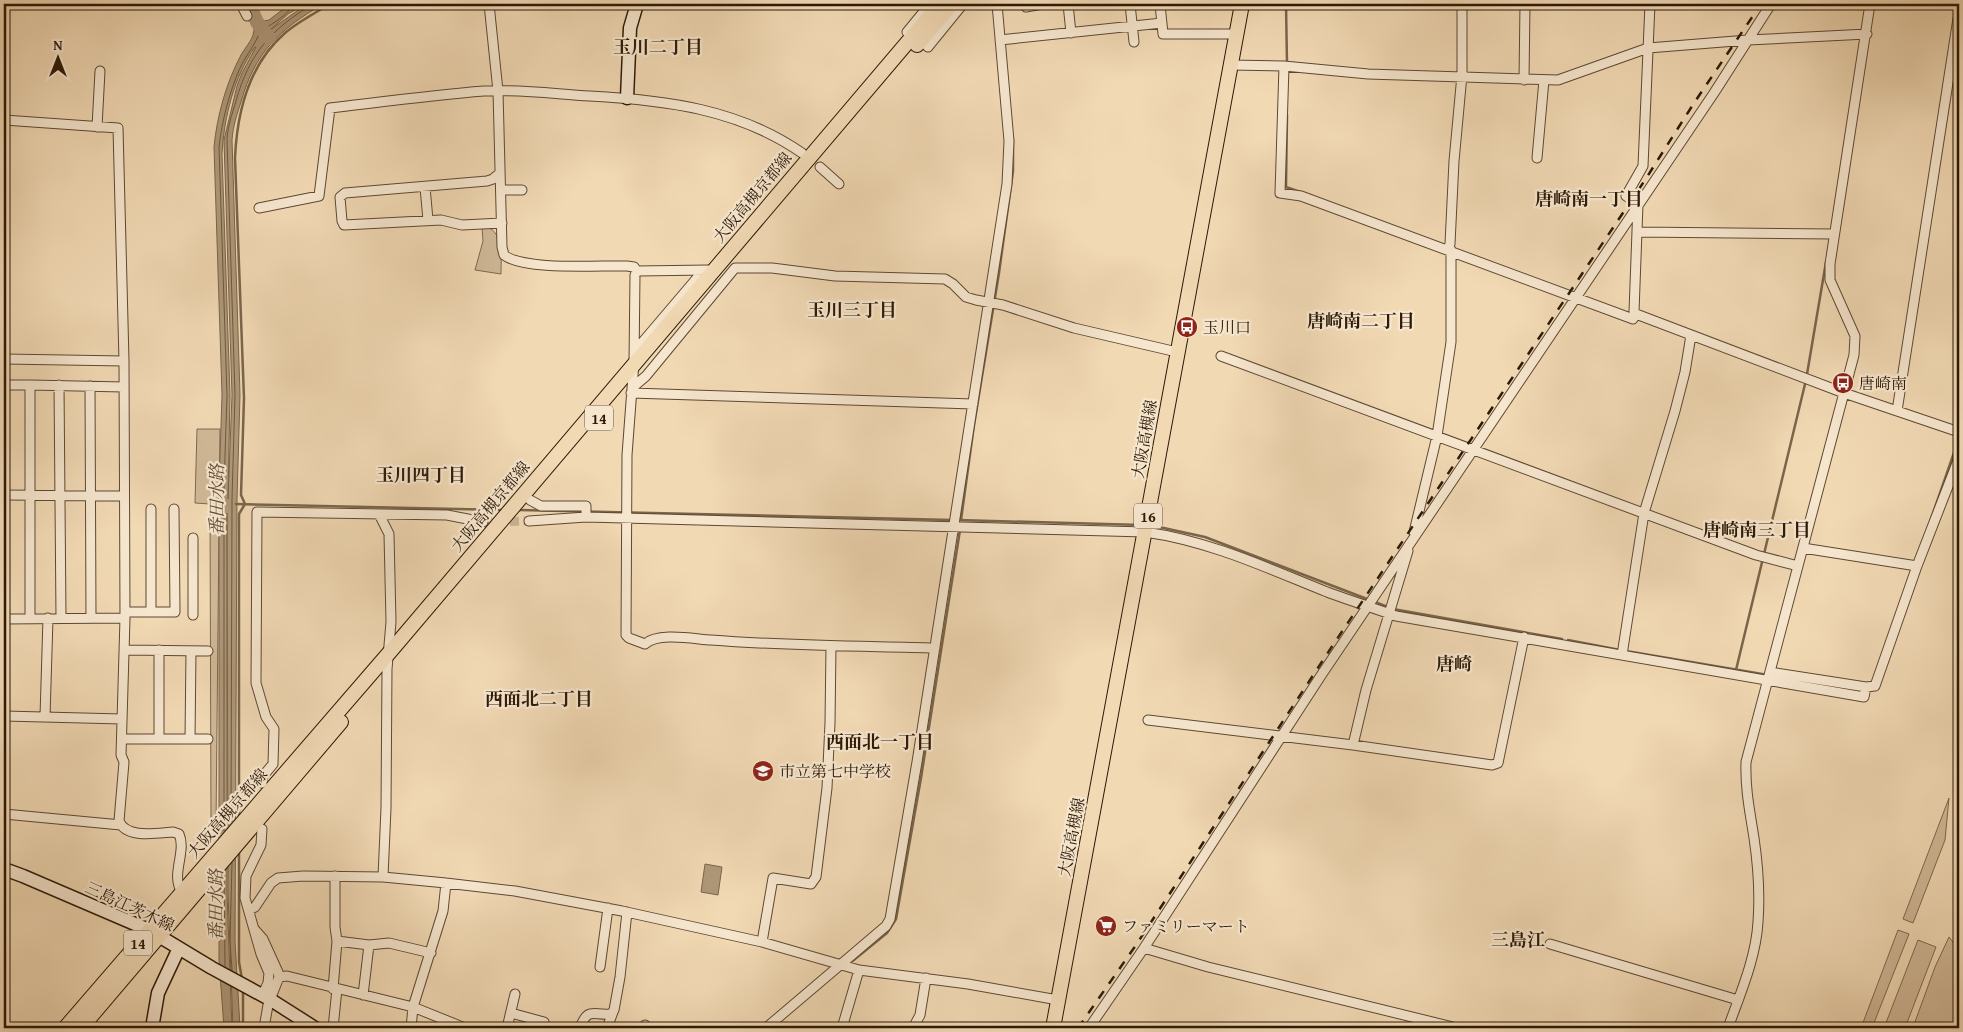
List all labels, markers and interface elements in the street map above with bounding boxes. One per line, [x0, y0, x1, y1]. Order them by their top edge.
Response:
north arrow [32, 32, 82, 82]
district label: 玉川二丁目 [613, 33, 703, 60]
text: N [53, 35, 63, 55]
street label: 大阪高槻京都線 [707, 146, 797, 248]
district label: 唐崎南一丁目 [1535, 185, 1643, 212]
district label: 玉川三丁目 [807, 296, 897, 323]
district label: 唐崎南二丁目 [1307, 307, 1415, 334]
bus stop icon: 玉川口 [1175, 315, 1199, 339]
place label: 玉川口 [1203, 315, 1251, 339]
bus stop icon: 唐崎南 [1831, 371, 1855, 395]
place label: 唐崎南 [1859, 371, 1907, 395]
street label: 大阪高槻線 [1125, 398, 1163, 480]
road number: 14 [585, 406, 613, 430]
street label: 大阪高槻京都線 [445, 455, 535, 557]
district label: 玉川四丁目 [376, 461, 466, 488]
water label: 番田水路 [203, 462, 230, 536]
road number: 16 [1134, 504, 1162, 528]
district label: 唐崎南三丁目 [1703, 516, 1811, 543]
district label: 唐崎 [1436, 650, 1472, 677]
district label: 西面北二丁目 [485, 685, 593, 712]
district label: 西面北一丁目 [826, 728, 934, 755]
school or university icon: 市立第七中学校 [751, 759, 775, 783]
place label: 市立第七中学校 [779, 759, 891, 783]
street label: 大阪高槻京都線 [181, 763, 273, 863]
street label: 大阪高槻線 [1052, 795, 1090, 879]
water label: 番田水路 [202, 867, 229, 941]
street label: 三島江茨木線 [81, 875, 179, 937]
supermarket icon: ファミリーマート [1094, 914, 1118, 938]
place label: ファミリーマート [1122, 914, 1250, 938]
district label: 三島江 [1491, 926, 1545, 953]
road number: 14 [124, 930, 152, 956]

